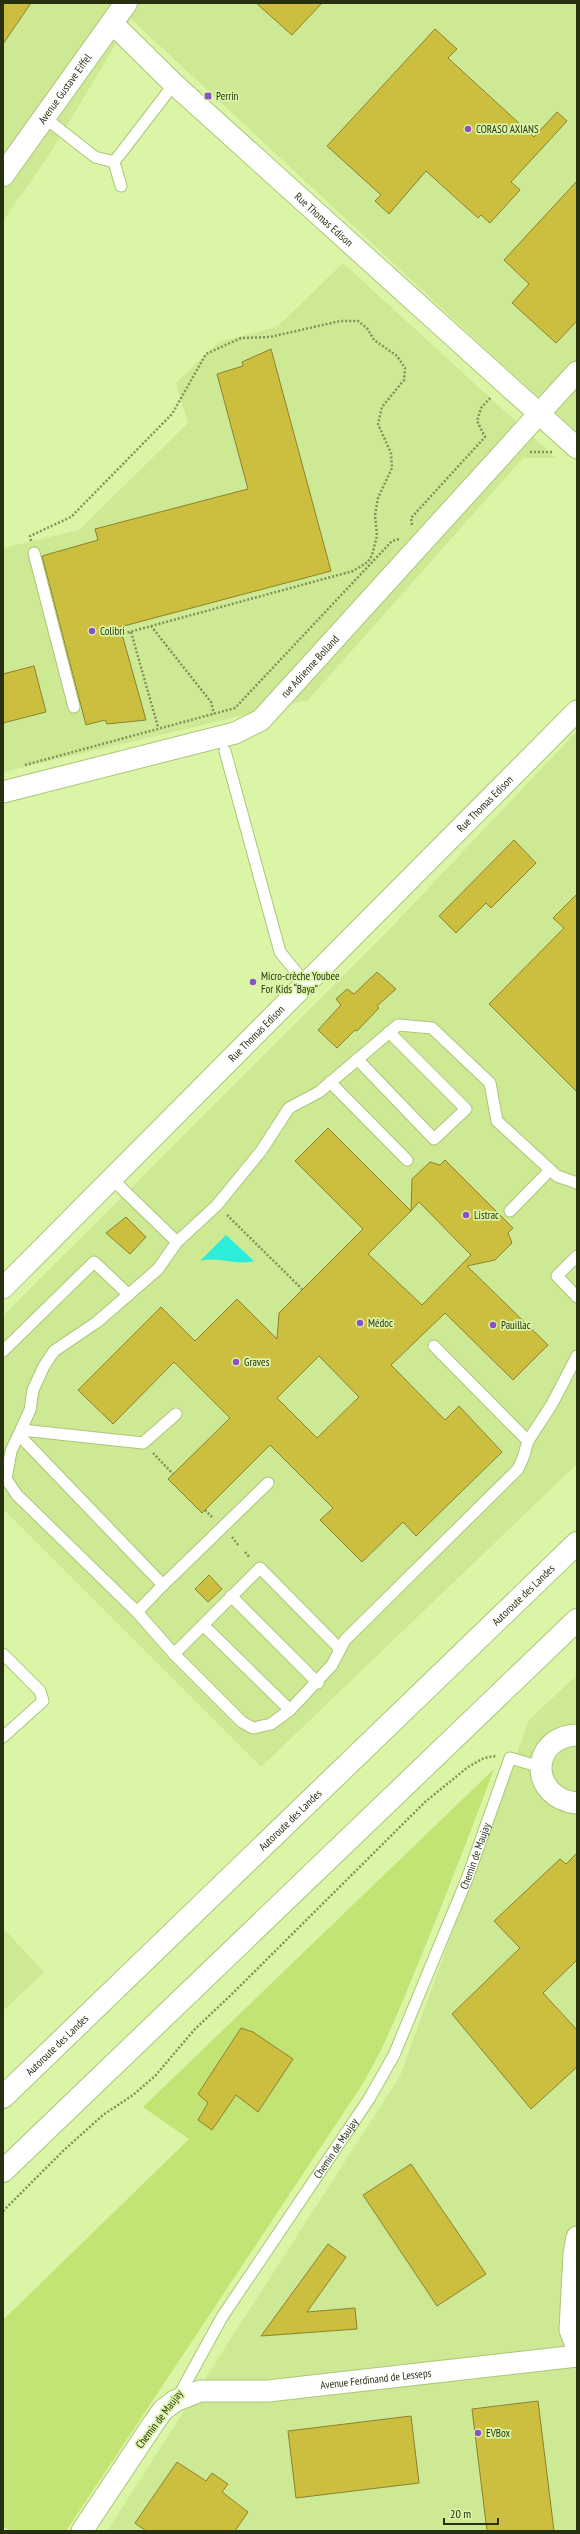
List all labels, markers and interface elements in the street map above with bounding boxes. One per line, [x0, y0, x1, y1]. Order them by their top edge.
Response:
street label: Avenue Gustave Eiffel [35, 51, 95, 126]
place label: Perrin [216, 89, 239, 103]
marker: Perrin [203, 91, 213, 101]
place label: CORASO AXIANS [476, 122, 539, 136]
marker: CORASO AXIANS [463, 124, 473, 134]
street label: Rue Thomas Edison [292, 189, 356, 250]
place label: Colibri [100, 624, 125, 638]
marker: Colibri [87, 626, 97, 636]
street label: rue Adrienne Bolland [278, 632, 342, 701]
street label: Rue Thomas Edison [454, 772, 516, 835]
place label: Micro-crèche Youbee For Kids “Baya” [261, 969, 340, 996]
marker: Micro-crèche Youbee For Kids “Baya” [248, 977, 258, 987]
street label: Rue Thomas Edison [225, 1002, 287, 1065]
place label: Listrac [474, 1208, 499, 1222]
marker: Listrac [461, 1210, 471, 1220]
place label: Médoc [368, 1316, 393, 1330]
marker: Médoc [355, 1318, 365, 1328]
place label: Pauillac [501, 1318, 531, 1332]
marker: Pauillac [488, 1320, 498, 1330]
place label: Graves [244, 1355, 270, 1369]
marker: Graves [231, 1357, 241, 1367]
street label: Autoroute des Landes [489, 1561, 558, 1628]
street label: Autoroute des Landes [256, 1786, 325, 1853]
street label: Chemin de Maujay [456, 1820, 494, 1891]
street label: Autoroute des Landes [23, 2011, 92, 2078]
street label: Chemin de Maujay [310, 2115, 362, 2181]
street label: Avenue Ferdinand de Lesseps [320, 2366, 432, 2392]
street label: Chemin de Maujay [132, 2386, 186, 2451]
place label: EVBox [486, 2426, 511, 2440]
marker: EVBox [473, 2428, 483, 2438]
scale bar [444, 2500, 498, 2526]
text: 20 m [450, 2506, 471, 2521]

